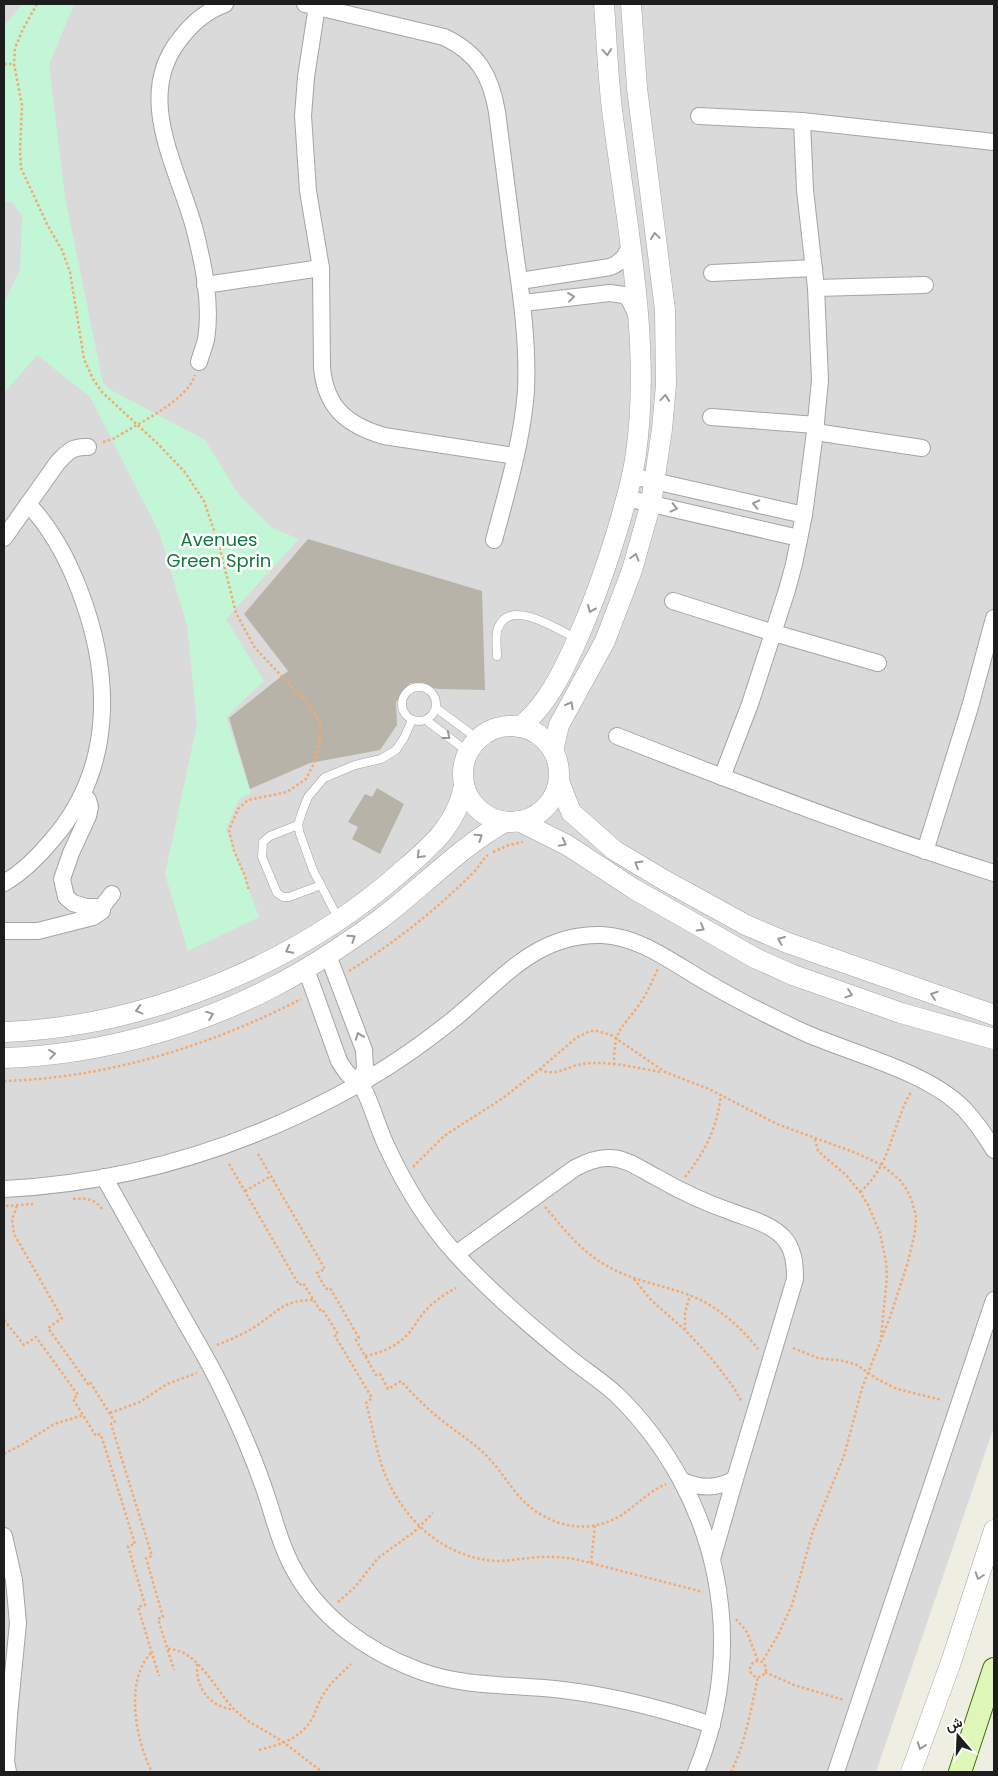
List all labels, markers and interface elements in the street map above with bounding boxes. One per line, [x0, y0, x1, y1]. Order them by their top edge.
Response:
one-way arrow [602, 49, 613, 57]
one-way arrow [651, 232, 661, 240]
one-way arrow [567, 293, 575, 303]
one-way arrow [659, 394, 670, 402]
one-way arrow [752, 499, 761, 510]
one-way arrow [670, 502, 679, 513]
park label: Avenues Green Sprin [167, 527, 271, 573]
one-way arrow [630, 554, 640, 562]
one-way arrow [586, 604, 596, 612]
one-way arrow [563, 701, 573, 710]
one-way arrow [441, 730, 451, 739]
one-way arrow [474, 834, 483, 843]
one-way arrow [557, 837, 566, 847]
one-way arrow [417, 849, 426, 858]
one-way arrow [634, 861, 643, 871]
one-way arrow [695, 922, 704, 932]
one-way arrow [347, 935, 356, 944]
one-way arrow [777, 936, 786, 947]
one-way arrow [285, 944, 294, 954]
one-way arrow [844, 989, 852, 999]
one-way arrow [931, 990, 939, 1000]
one-way arrow [134, 1004, 143, 1015]
one-way arrow [205, 1011, 213, 1021]
one-way arrow [355, 1032, 365, 1041]
one-way arrow [49, 1049, 57, 1060]
one-way arrow [975, 1571, 985, 1580]
north arrow [933, 1711, 983, 1761]
text: ش [943, 1711, 965, 1736]
one-way arrow [917, 1741, 927, 1750]

